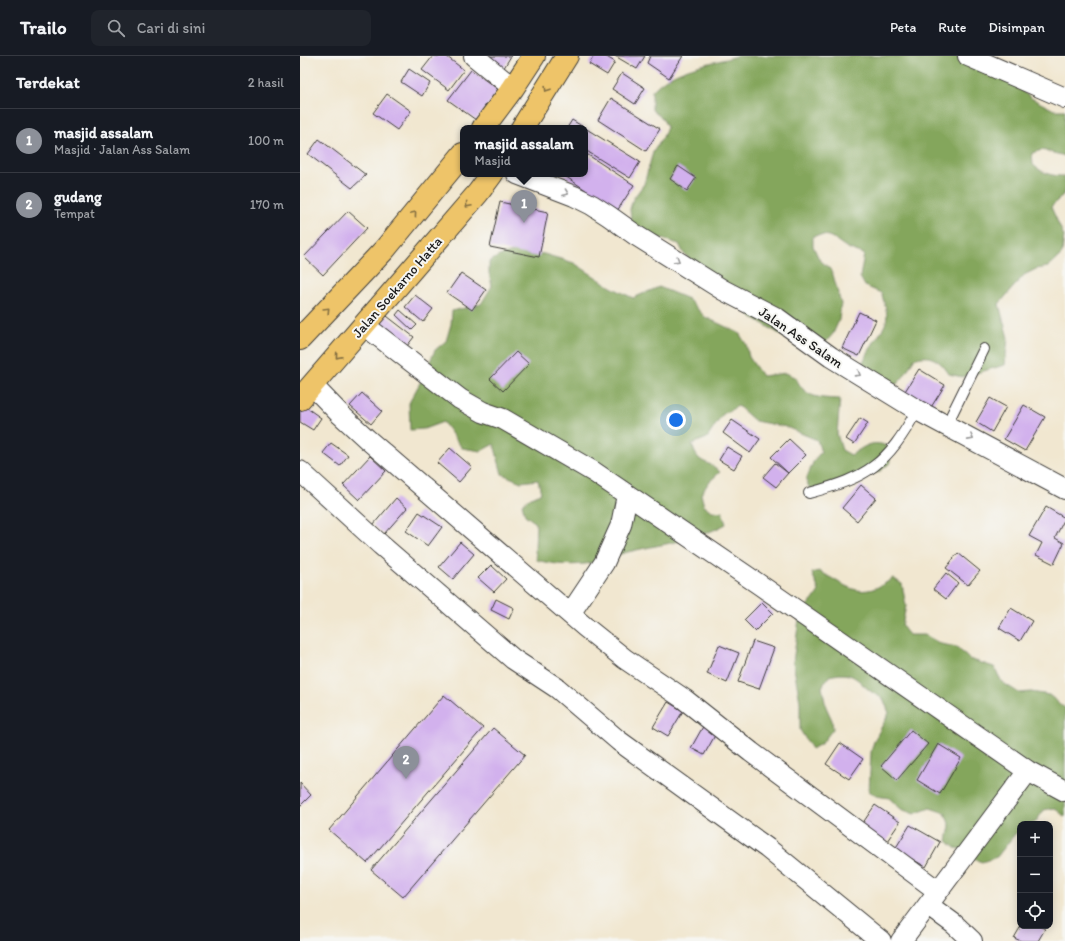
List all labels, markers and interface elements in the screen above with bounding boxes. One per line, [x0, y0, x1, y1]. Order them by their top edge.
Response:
search box [91, 10, 371, 46]
text: Trailo [20, 16, 67, 39]
icon: search [105, 17, 127, 39]
text: Cari di sini [137, 19, 205, 37]
text: Peta [890, 19, 916, 36]
text: Rute [938, 19, 966, 36]
text: Disimpan [988, 19, 1045, 36]
text: Terdekat [16, 72, 80, 92]
text: 2 hasil [248, 75, 284, 90]
one-way arrow [544, 85, 552, 92]
text: masjid assalam [54, 124, 153, 142]
popup [460, 125, 588, 177]
text: 1 [26, 133, 32, 148]
text: 100 m [248, 133, 284, 148]
text: masjid assalam [474, 135, 574, 153]
text: Masjid · Jalan Ass Salam [54, 142, 190, 157]
text: Masjid [474, 153, 511, 168]
text: gudang [54, 188, 102, 206]
one-way arrow [563, 188, 570, 197]
pin: 1 [511, 190, 537, 223]
text: 2 [26, 197, 32, 212]
text: 170 m [250, 197, 284, 212]
one-way arrow [466, 200, 473, 208]
text: Tempat [54, 206, 95, 221]
one-way arrow [409, 212, 416, 219]
street label: Jalan Soekarno Hatta [349, 233, 446, 341]
one-way arrow [673, 256, 680, 263]
street label: Jalan Ass Salam [755, 303, 846, 372]
one-way arrow [322, 308, 329, 315]
one-way arrow [335, 352, 342, 359]
one-way arrow [854, 369, 861, 377]
your location [666, 410, 686, 430]
one-way arrow [966, 433, 974, 441]
pin: 2 [393, 746, 419, 779]
map controls [1017, 821, 1053, 929]
button: + [1017, 821, 1053, 857]
button: − [1017, 857, 1053, 893]
button: locate [1017, 893, 1053, 929]

